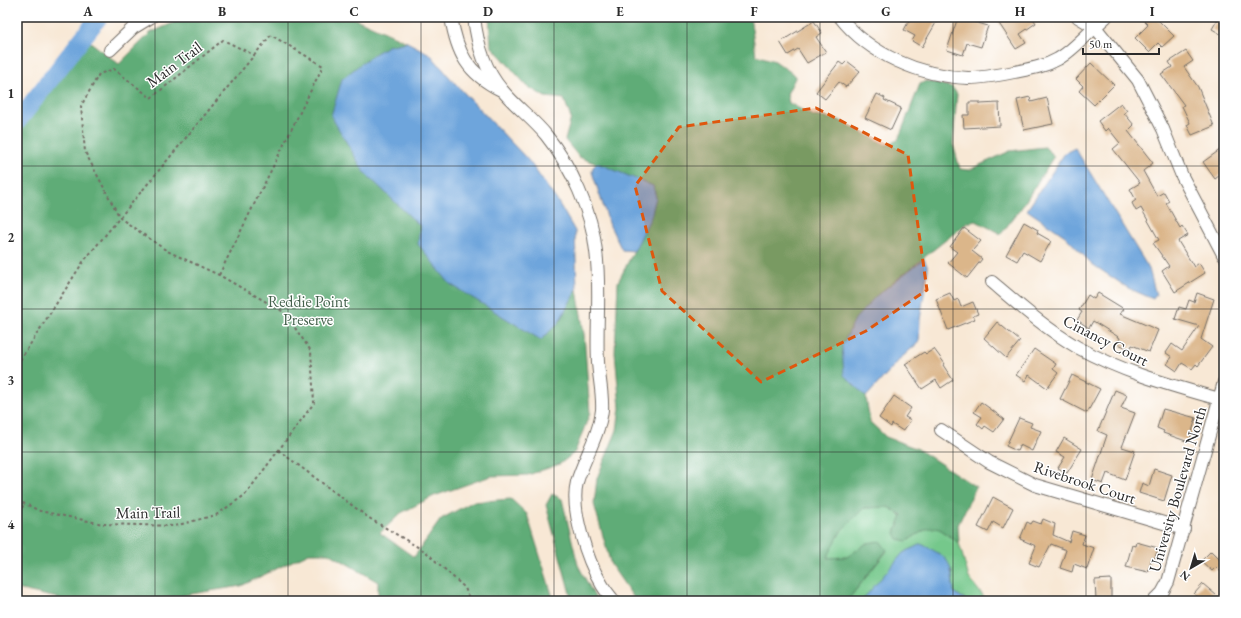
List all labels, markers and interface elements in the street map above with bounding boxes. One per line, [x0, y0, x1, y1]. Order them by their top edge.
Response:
text: A [82, 3, 93, 20]
text: B [218, 3, 226, 20]
text: C [349, 3, 359, 20]
text: D [483, 3, 493, 20]
text: E [616, 3, 624, 20]
text: F [750, 3, 758, 20]
text: G [881, 3, 891, 20]
text: H [1015, 3, 1026, 20]
text: I [1150, 3, 1155, 20]
scale bar [1083, 30, 1159, 56]
street label: Main Trail [142, 36, 207, 92]
text: 50 m [1089, 36, 1113, 52]
text: 1 [8, 85, 15, 102]
text: 2 [8, 229, 15, 246]
park label: Reddie Point Preserve [268, 291, 348, 330]
street label: Cinancy Court [1060, 310, 1152, 371]
text: 3 [8, 372, 15, 389]
street label: University Boulevard North [1144, 404, 1211, 574]
street label: Rivebrook Court [1031, 456, 1139, 509]
street label: Main Trail [116, 501, 181, 524]
text: 4 [8, 516, 15, 533]
north arrow [1171, 548, 1211, 588]
text: N [1177, 568, 1193, 584]

